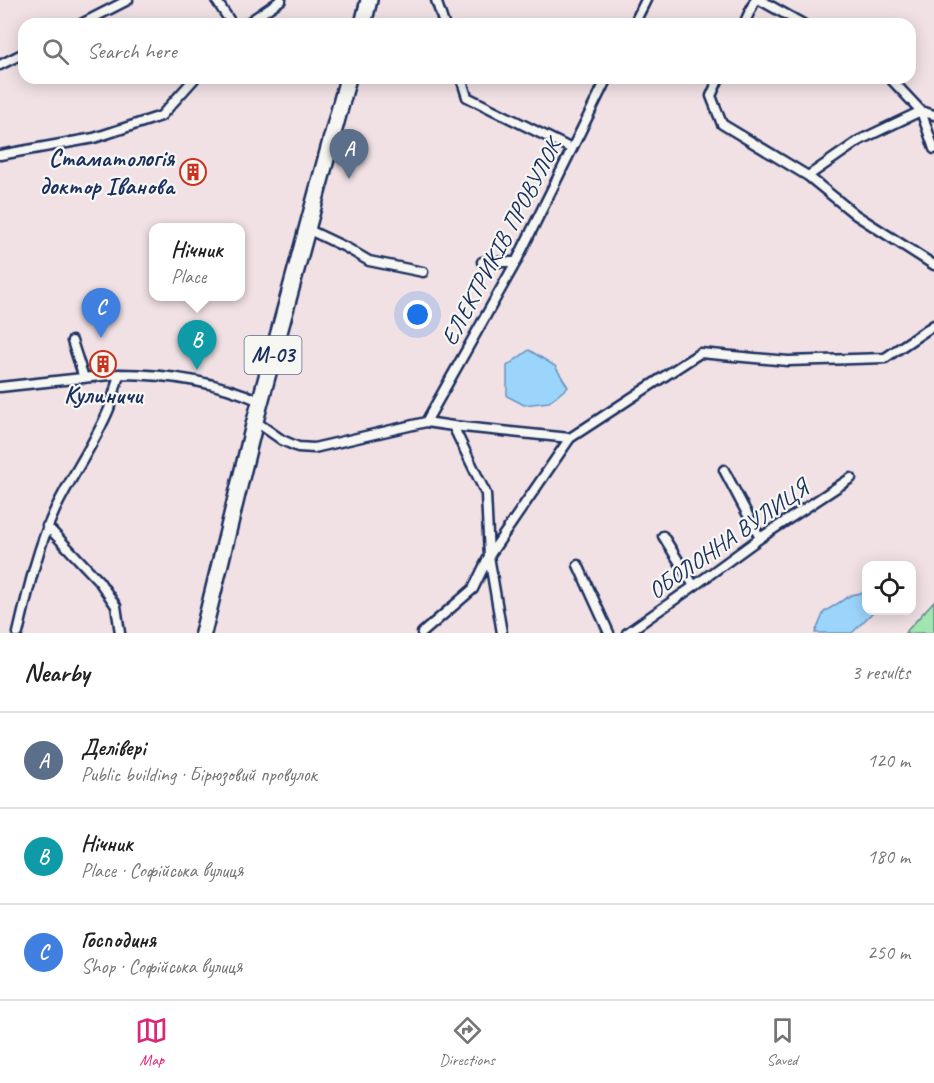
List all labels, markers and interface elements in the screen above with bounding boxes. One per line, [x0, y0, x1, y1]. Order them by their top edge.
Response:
search box [18, 18, 916, 84]
icon: search [39, 35, 72, 68]
text: Search here [87, 37, 177, 65]
pin: A [330, 130, 368, 179]
street label: ЕЛЕКТРИКІВ ПРОВУЛОК [434, 130, 570, 350]
place label: Стаматологія доктор Іванова [40, 143, 176, 201]
building icon: Стаматологія доктор Іванова [178, 157, 208, 187]
popup [149, 223, 245, 301]
text: Нічник [171, 236, 223, 264]
text: Place [171, 264, 206, 289]
pin: C [82, 288, 120, 338]
your location [403, 300, 432, 329]
pin: B [178, 320, 216, 370]
road number: М-03 [244, 336, 302, 374]
building icon: Кулиничи [88, 349, 118, 379]
place label: Кулиничи [64, 380, 144, 410]
street label: ОБОЛОННА ВУЛИЦЯ [642, 470, 817, 605]
map controls [862, 561, 916, 615]
button: locate [862, 561, 916, 615]
text: Nearby [24, 656, 89, 689]
text: 3 results [851, 660, 910, 685]
text: Делівері [81, 734, 146, 762]
text: A [38, 748, 49, 773]
text: 120 m [867, 748, 910, 773]
text: Public building · Бірюзовий провулок [81, 762, 317, 787]
text: Нічник [81, 830, 133, 858]
text: B [38, 844, 49, 869]
text: 180 m [867, 844, 910, 869]
text: Place · Софійська вулиця [81, 858, 243, 883]
text: Господиня [81, 926, 156, 954]
text: C [39, 940, 48, 965]
text: 250 m [867, 940, 910, 965]
text: Shop · Софійська вулиця [81, 954, 242, 979]
tab: Map [135, 1014, 168, 1070]
tab: Directions [439, 1014, 495, 1070]
tab: Saved [766, 1014, 799, 1070]

